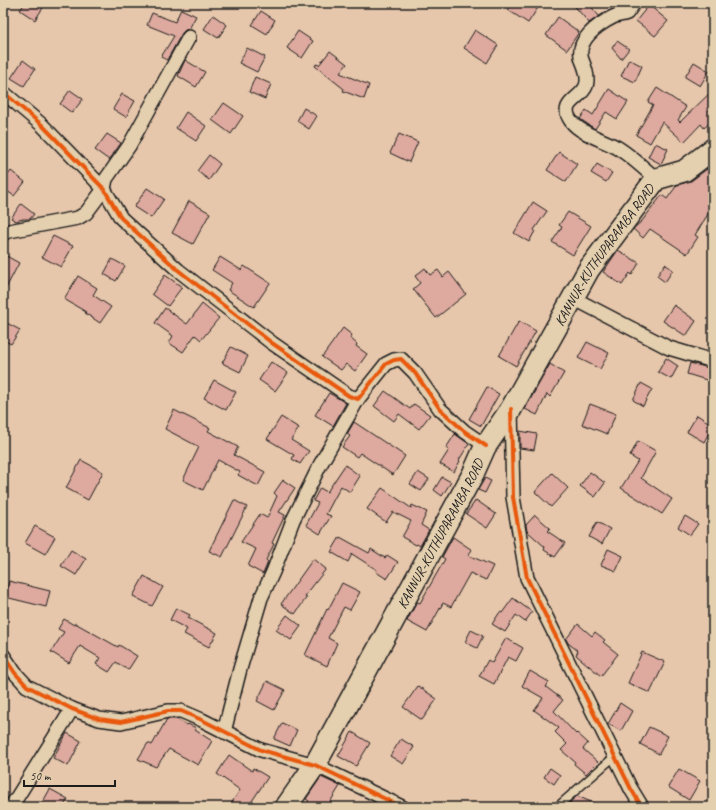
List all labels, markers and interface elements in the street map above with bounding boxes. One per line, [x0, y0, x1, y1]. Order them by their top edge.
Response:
street label: KANNUR-KUTHUPARAMBA ROAD [551, 180, 659, 329]
street label: KANNUR-KUTHUPARAMBA ROAD [394, 455, 488, 612]
scale bar [24, 762, 115, 788]
text: 50 m [30, 768, 52, 784]

